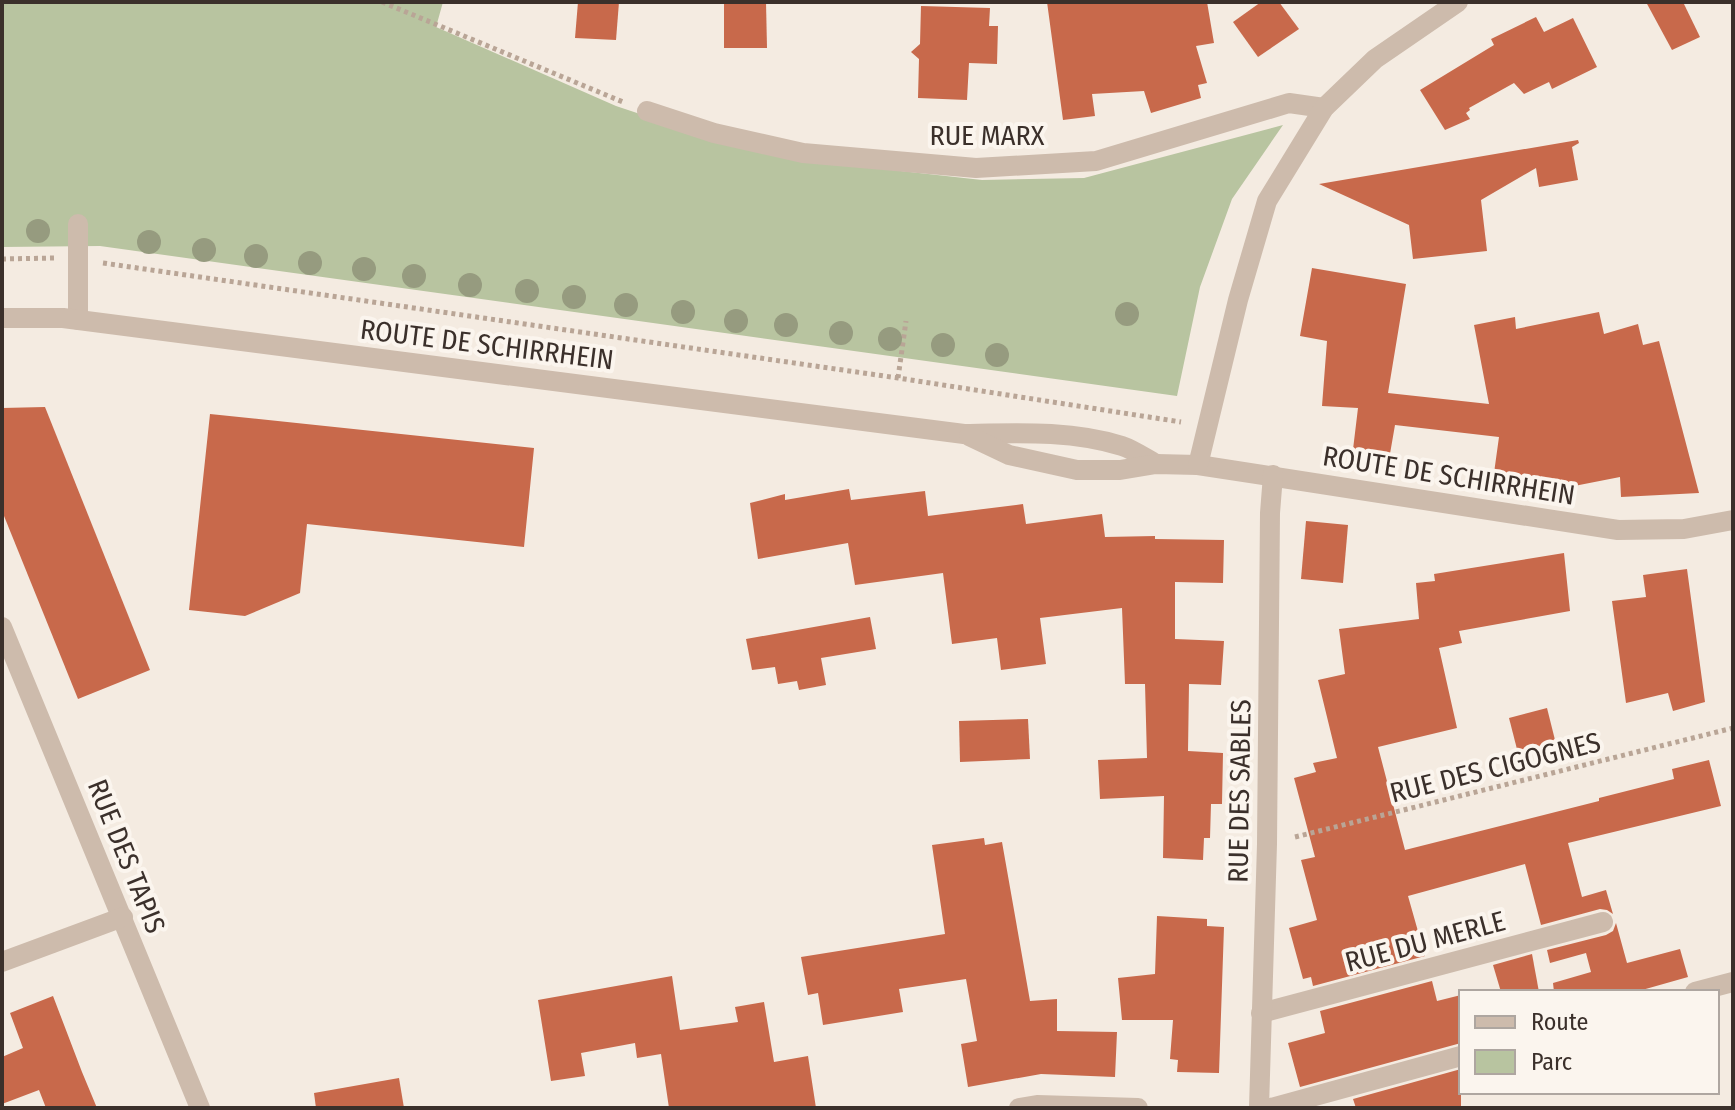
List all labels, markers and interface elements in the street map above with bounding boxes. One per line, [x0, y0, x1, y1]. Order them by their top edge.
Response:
street label: RUE MARX [930, 119, 1045, 152]
street label: ROUTE DE SCHIRRHEIN [358, 313, 616, 376]
street label: ROUTE DE SCHIRRHEIN [1320, 439, 1577, 512]
street label: RUE DES SABLES [1221, 699, 1258, 883]
street label: RUE DES CIGOGNES [1386, 725, 1604, 810]
street label: RUE DES TAPIS [81, 774, 172, 938]
street label: RUE DU MERLE [1341, 904, 1509, 979]
legend [1459, 990, 1719, 1094]
text: Route [1531, 1008, 1588, 1036]
text: Parc [1531, 1048, 1572, 1076]

